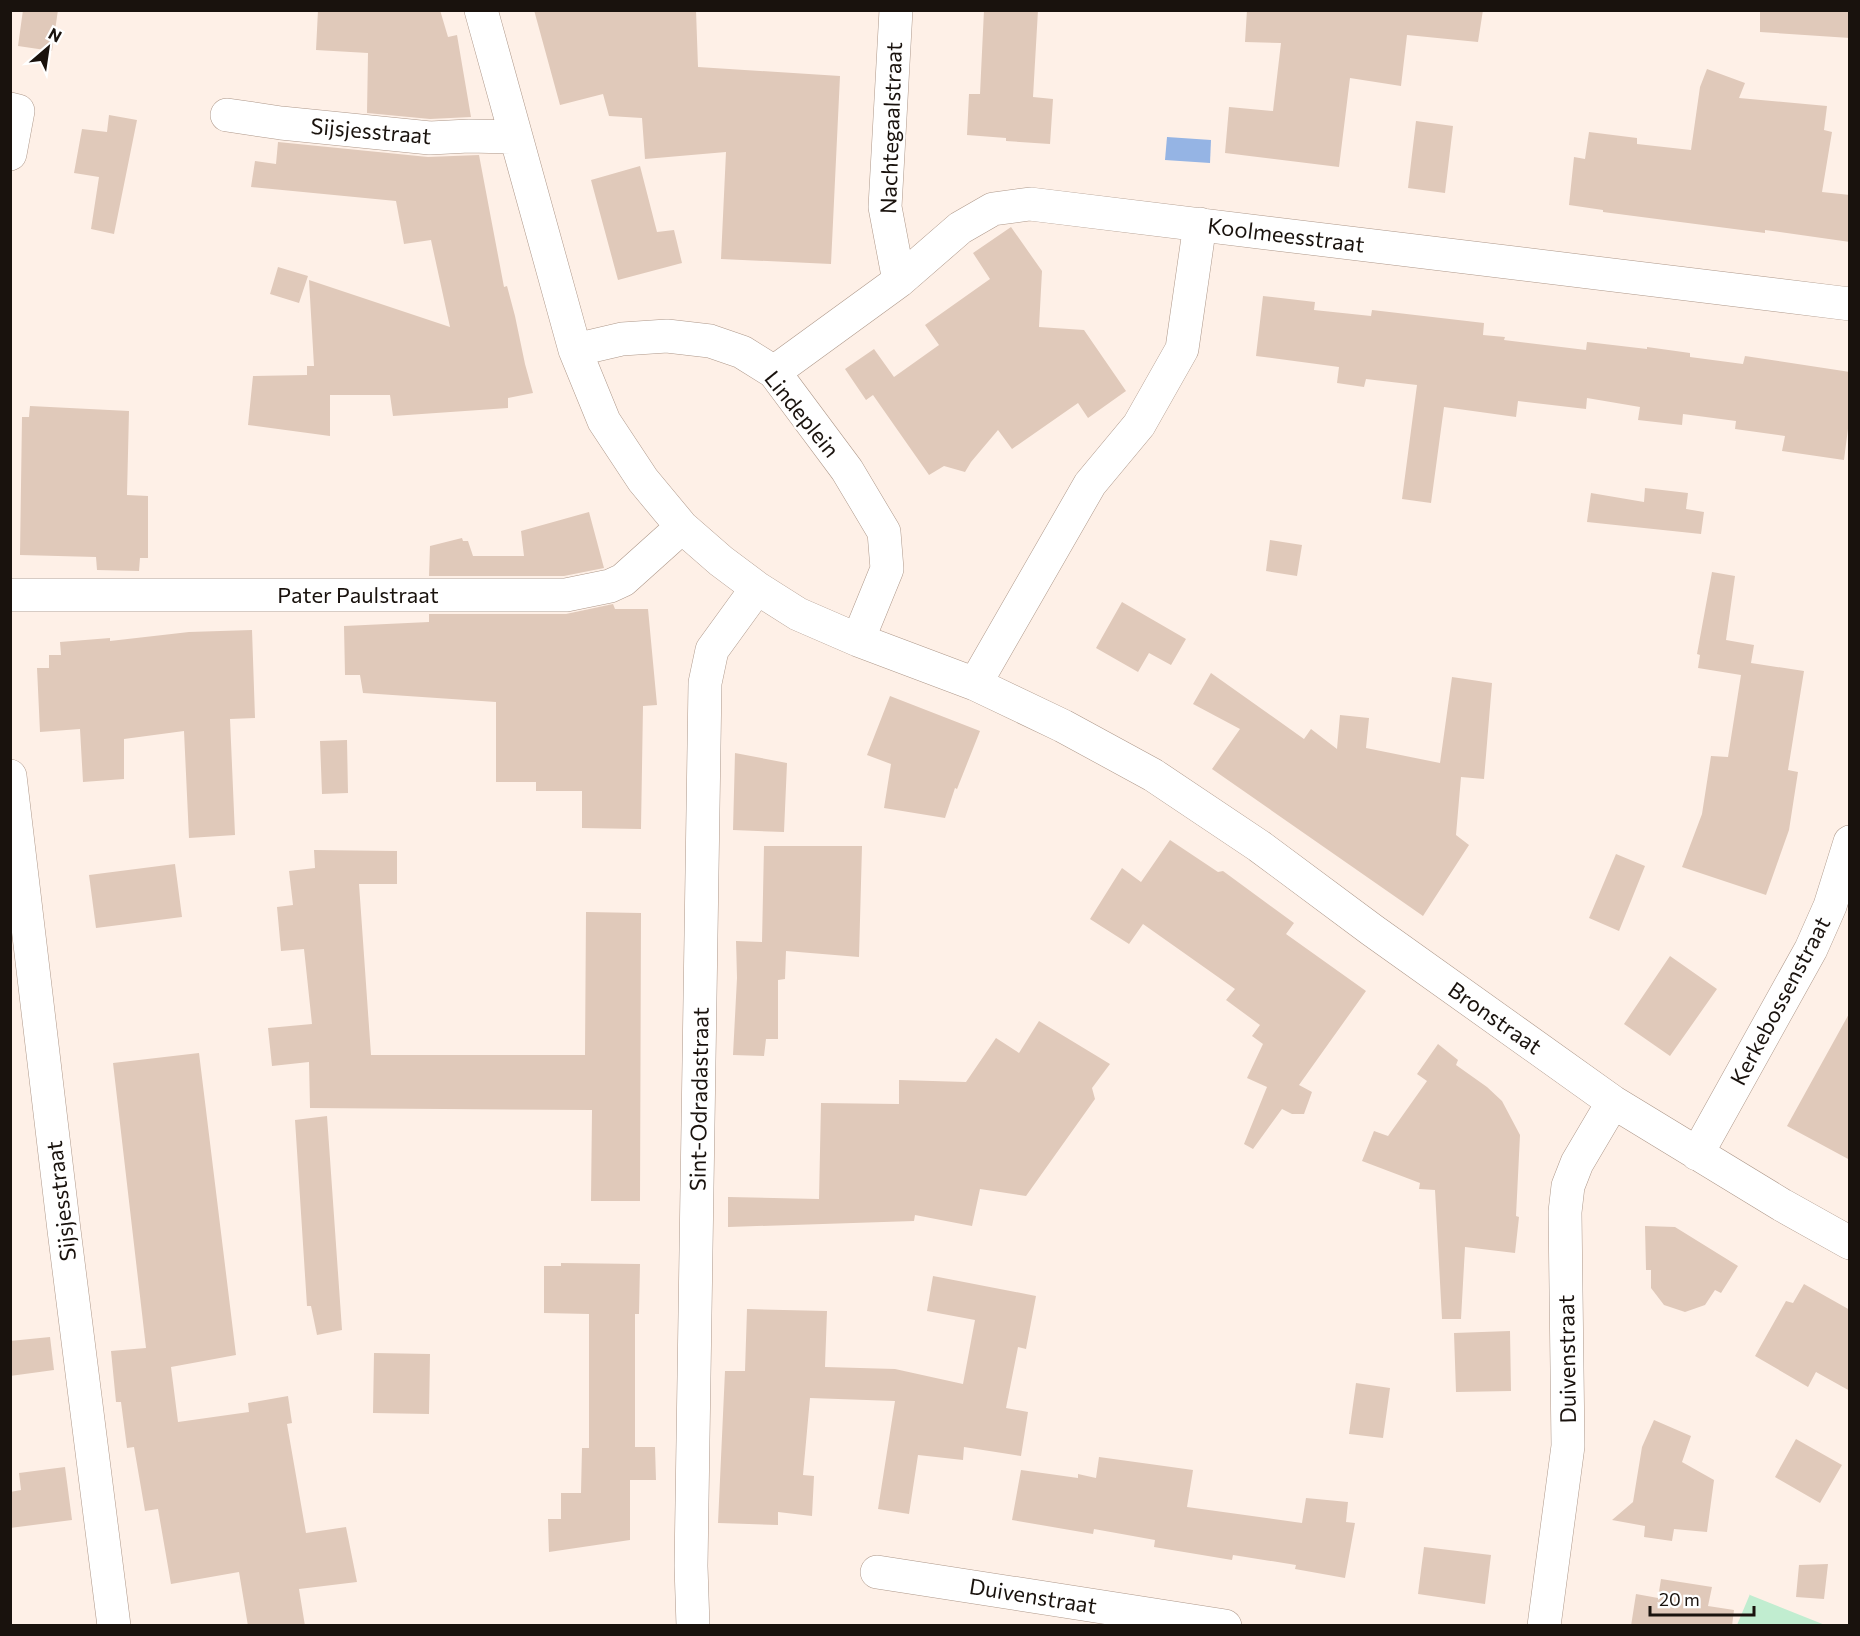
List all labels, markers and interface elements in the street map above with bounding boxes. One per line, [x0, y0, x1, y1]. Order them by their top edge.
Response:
north arrow [18, 18, 78, 78]
text: N [46, 23, 65, 46]
street label: Nachtegaalstraat [874, 42, 907, 214]
street label: Sijsjesstraat [310, 112, 432, 149]
street label: Koolmeesstraat [1206, 211, 1366, 258]
street label: Lindeplein [759, 365, 845, 462]
street label: Pater Paulstraat [277, 581, 439, 608]
street label: Kerkebossenstraat [1724, 912, 1835, 1090]
street label: Bronstraat [1443, 976, 1547, 1060]
street label: Sint-Odradastraat [683, 1007, 714, 1191]
street label: Sijsjesstraat [40, 1139, 81, 1263]
street label: Duivenstraat [1552, 1294, 1581, 1424]
street label: Duivenstraat [967, 1572, 1099, 1619]
scale bar [1650, 1579, 1754, 1617]
text: 20 m [1659, 1588, 1700, 1610]

